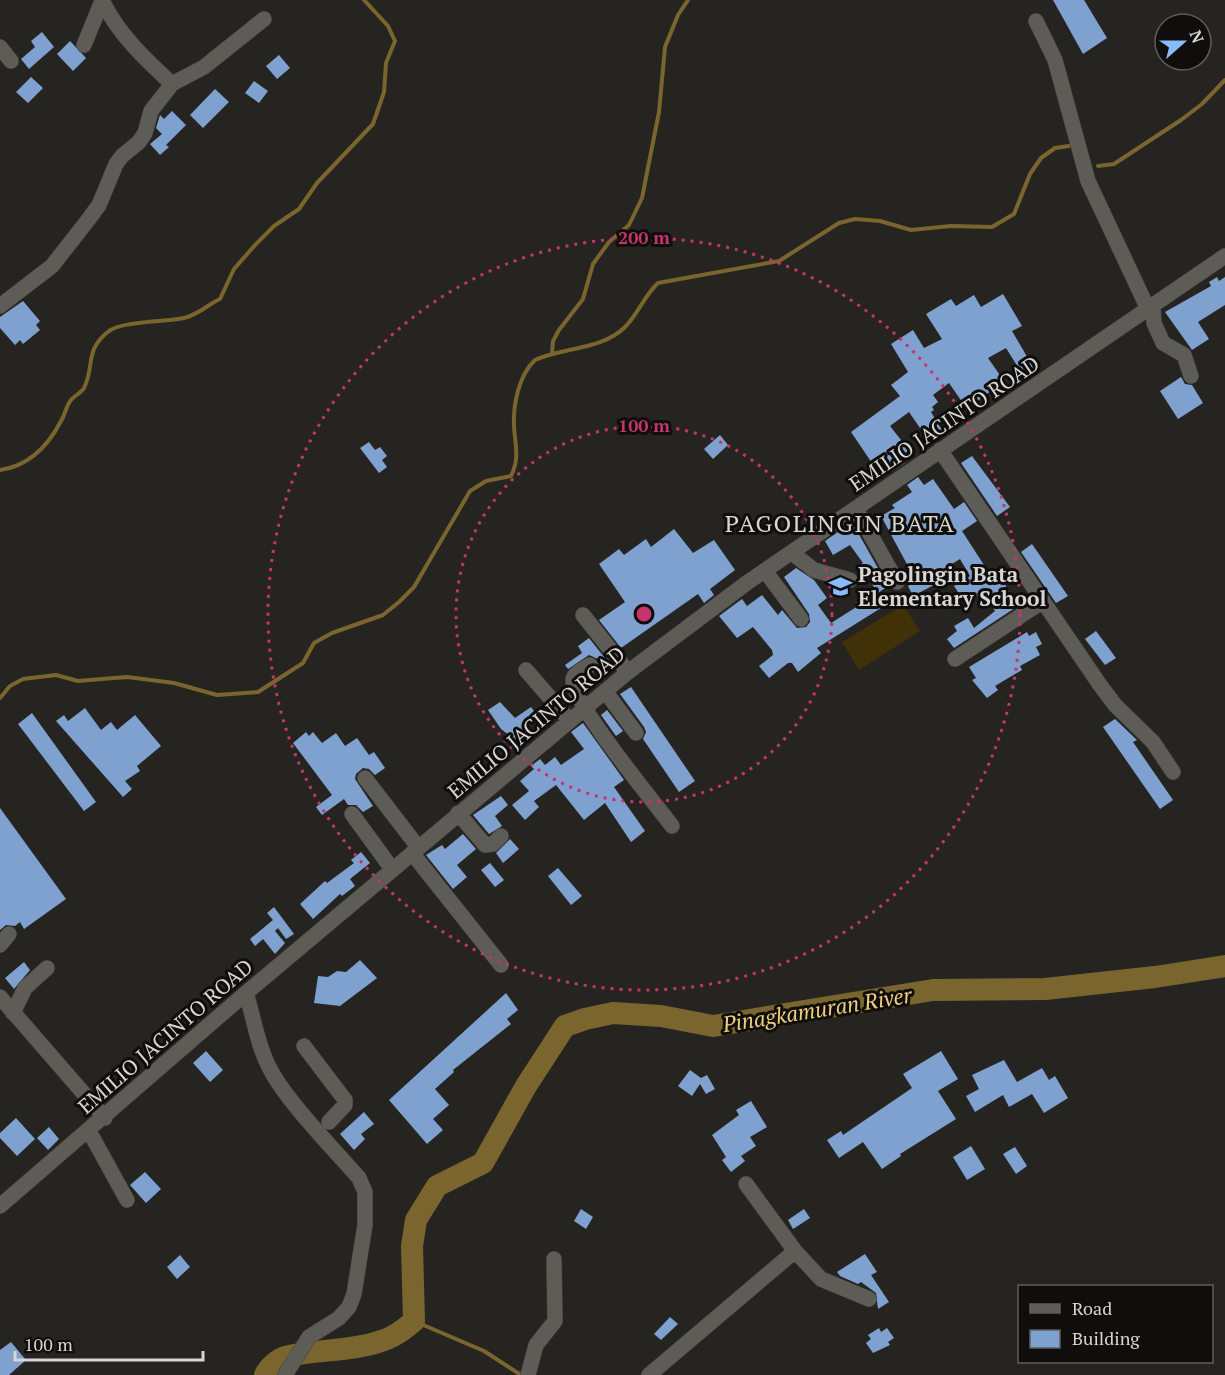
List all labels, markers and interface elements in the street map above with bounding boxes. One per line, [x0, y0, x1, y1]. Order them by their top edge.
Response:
north arrow [1153, 12, 1213, 72]
text: N [1185, 27, 1209, 46]
text: 200 m [618, 225, 670, 249]
street label: EMILIO JACINTO ROAD [844, 349, 1044, 497]
text: 100 m [618, 413, 670, 437]
district label: PAGOLINGIN BATA [725, 507, 955, 539]
place label: Pagolingin Bata Elementary School [858, 560, 1046, 612]
school or university icon: Pagolingin Bata Elementary School [827, 573, 853, 599]
centre of rings [634, 604, 654, 624]
street label: EMILIO JACINTO ROAD [441, 639, 631, 805]
street label: EMILIO JACINTO ROAD [71, 952, 259, 1120]
water label: Pinagkamuran River [719, 980, 915, 1038]
legend [1018, 1285, 1213, 1363]
text: Road [1072, 1296, 1112, 1320]
scale bar [15, 1324, 202, 1362]
text: Building [1072, 1326, 1140, 1350]
text: 100 m [24, 1332, 73, 1356]

